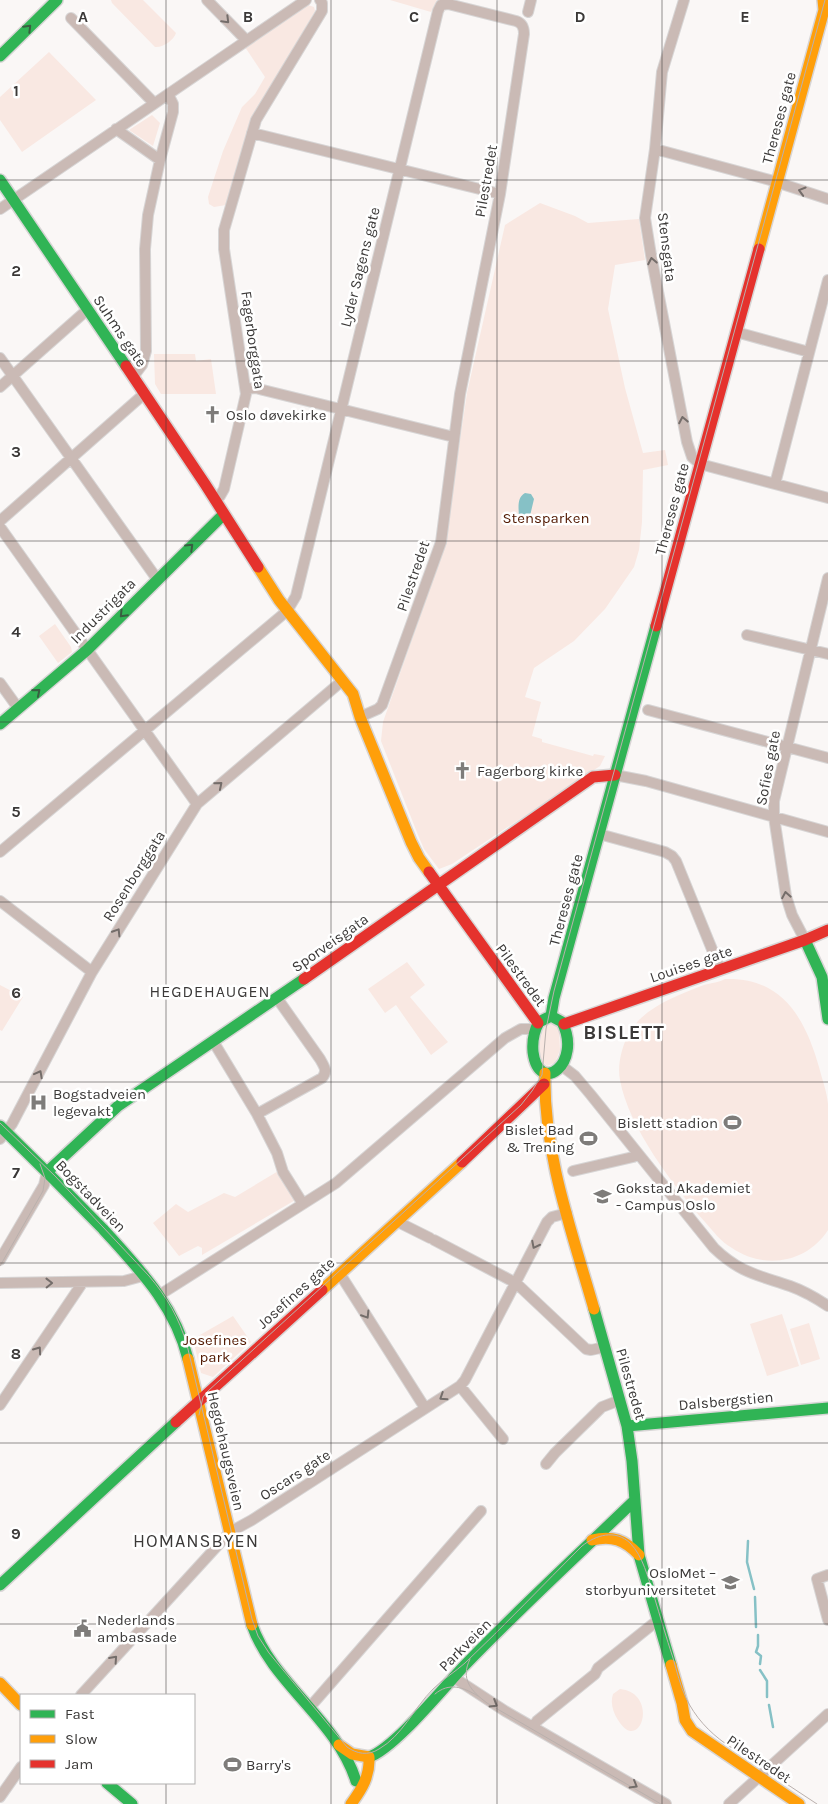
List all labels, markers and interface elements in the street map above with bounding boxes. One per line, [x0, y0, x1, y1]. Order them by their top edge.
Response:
text: A [78, 7, 88, 26]
text: B [243, 7, 253, 26]
text: C [409, 7, 419, 26]
text: D [575, 7, 586, 26]
text: E [740, 7, 750, 26]
one-way arrow [221, 14, 230, 23]
one-way arrow [23, 25, 32, 34]
street label: Thereses gate [758, 70, 800, 166]
text: 1 [13, 81, 19, 100]
street label: Pilestredet [471, 143, 501, 219]
one-way arrow [799, 187, 807, 197]
street label: Lyder Sagens gate [336, 205, 384, 329]
street label: Stensgata [654, 211, 680, 283]
one-way arrow [647, 256, 657, 265]
text: 2 [11, 261, 21, 280]
street label: Fagerborggata [237, 290, 269, 390]
street label: Suhms gate [89, 292, 151, 370]
church icon: Oslo døvekirke [202, 405, 222, 425]
place label: Oslo døvekirke [226, 406, 326, 424]
one-way arrow [678, 416, 688, 425]
text: 3 [11, 442, 21, 461]
street label: Thereses gate [651, 461, 693, 557]
park label: Stensparken [503, 509, 590, 527]
street label: Pilestredet [393, 538, 434, 614]
one-way arrow [184, 544, 193, 553]
street label: Industrigata [66, 574, 140, 648]
one-way arrow [119, 608, 128, 617]
text: 4 [11, 622, 21, 641]
one-way arrow [31, 690, 40, 698]
street label: Sofies gate [752, 729, 784, 807]
church icon: Fagerborg kirke [453, 761, 473, 781]
place label: Fagerborg kirke [477, 762, 583, 780]
one-way arrow [213, 782, 222, 791]
text: 5 [11, 802, 21, 821]
street label: Rosenborggata [99, 827, 169, 925]
street label: Thereses gate [545, 852, 587, 948]
one-way arrow [782, 891, 792, 900]
street label: Sporveisgata [288, 910, 372, 976]
one-way arrow [111, 929, 120, 938]
street label: Pilestredet [492, 940, 550, 1010]
street label: Louises gate [647, 942, 735, 986]
district label: HEGDEHAUGEN [149, 982, 271, 1001]
text: 6 [11, 983, 21, 1002]
district label: BISLETT [583, 1021, 665, 1044]
one-way arrow [33, 1071, 43, 1080]
place label: Bogstadveien legevakt [53, 1085, 146, 1120]
hospital icon: Bogstadveien legevakt [29, 1093, 49, 1113]
sports icon: Bislett stadion [722, 1113, 742, 1133]
place label: Bislett stadion [617, 1114, 718, 1132]
place label: Bislet Bad & Trening [505, 1121, 575, 1156]
sports icon: Bislet Bad & Trening [578, 1129, 598, 1149]
street label: Bogstadveien [52, 1156, 130, 1236]
text: 7 [12, 1163, 20, 1182]
place label: Gokstad Akademiet - Campus Oslo [616, 1179, 751, 1214]
school or university icon: Gokstad Akademiet - Campus Oslo [592, 1187, 612, 1207]
one-way arrow [531, 1240, 541, 1249]
street label: Josefines gate [254, 1254, 338, 1332]
one-way arrow [45, 1278, 53, 1288]
one-way arrow [360, 1309, 369, 1319]
park label: Josefines park [183, 1331, 247, 1366]
text: 8 [11, 1344, 21, 1363]
street label: Pilestredet [612, 1346, 650, 1422]
one-way arrow [32, 1347, 41, 1356]
street label: Dalsbergstien [678, 1388, 774, 1414]
street label: Hegdehaugsveien [204, 1390, 248, 1512]
one-way arrow [439, 1391, 448, 1401]
street label: Oscars gate [256, 1446, 334, 1504]
text: 9 [11, 1524, 21, 1543]
district label: HOMANSBYEN [133, 1530, 259, 1552]
place label: OsloMet – storbyuniversitetet [585, 1564, 716, 1599]
school or university icon: OsloMet – storbyuniversitetet [720, 1572, 740, 1592]
place label: Nederlands ambassade [97, 1611, 177, 1646]
street label: Parkveien [435, 1615, 495, 1675]
public building icon: Nederlands ambassade [73, 1619, 93, 1639]
one-way arrow [108, 1655, 117, 1664]
legend [20, 1694, 195, 1784]
one-way arrow [489, 1697, 498, 1707]
text: Fast [65, 1705, 95, 1723]
text: Slow [65, 1730, 97, 1748]
street label: Pilestredet [723, 1731, 795, 1787]
text: Jam [65, 1755, 93, 1773]
sports icon: Barry's [222, 1755, 242, 1775]
place label: Barry's [246, 1756, 291, 1774]
one-way arrow [629, 1779, 638, 1789]

